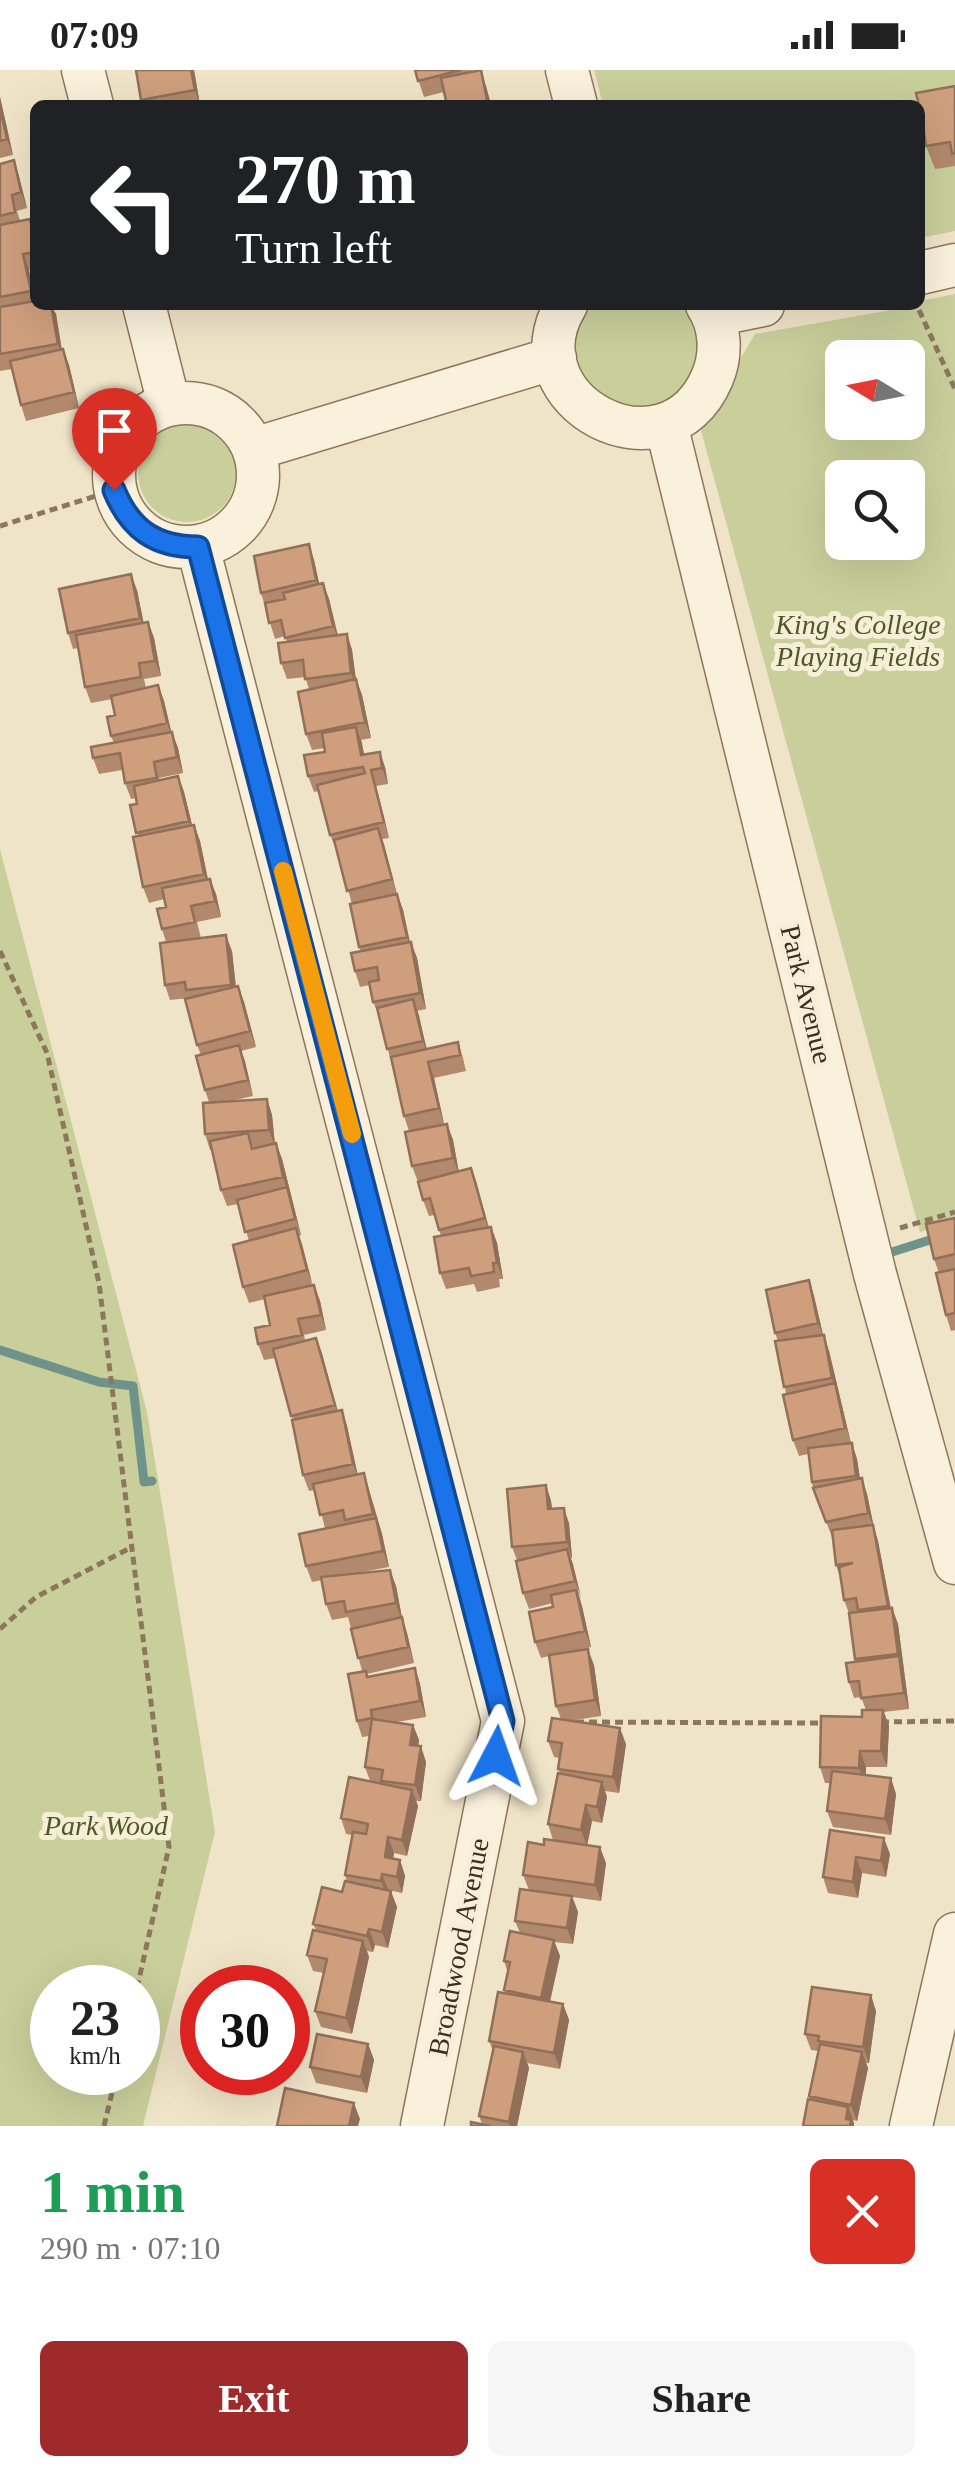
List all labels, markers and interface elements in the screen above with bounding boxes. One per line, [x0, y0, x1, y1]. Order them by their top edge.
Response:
text: 07:09 [50, 14, 139, 56]
icon: left [70, 140, 200, 270]
text: 270 m [235, 141, 416, 218]
text: Turn left [235, 223, 392, 273]
north arrow [825, 340, 925, 440]
map controls [825, 340, 925, 560]
pin [72, 388, 157, 491]
icon: arrive [87, 403, 142, 458]
button: search [825, 460, 925, 560]
park label: King's College Playing Fields [774, 609, 941, 672]
street label: Park Avenue [774, 922, 839, 1067]
position arrow [444, 1704, 548, 1808]
park label: Park Wood [43, 1810, 169, 1841]
street label: Broadwood Avenue [422, 1836, 495, 2059]
speed limit sign: 30 [180, 1965, 310, 2095]
text: 23 [70, 1990, 120, 2046]
text: km/h [69, 2042, 121, 2069]
text: 1 min [40, 2159, 185, 2225]
button: close [810, 2159, 915, 2264]
text: 290 m · 07:10 [40, 2230, 220, 2266]
button: Exit [40, 2341, 468, 2456]
button: Share [488, 2341, 915, 2456]

